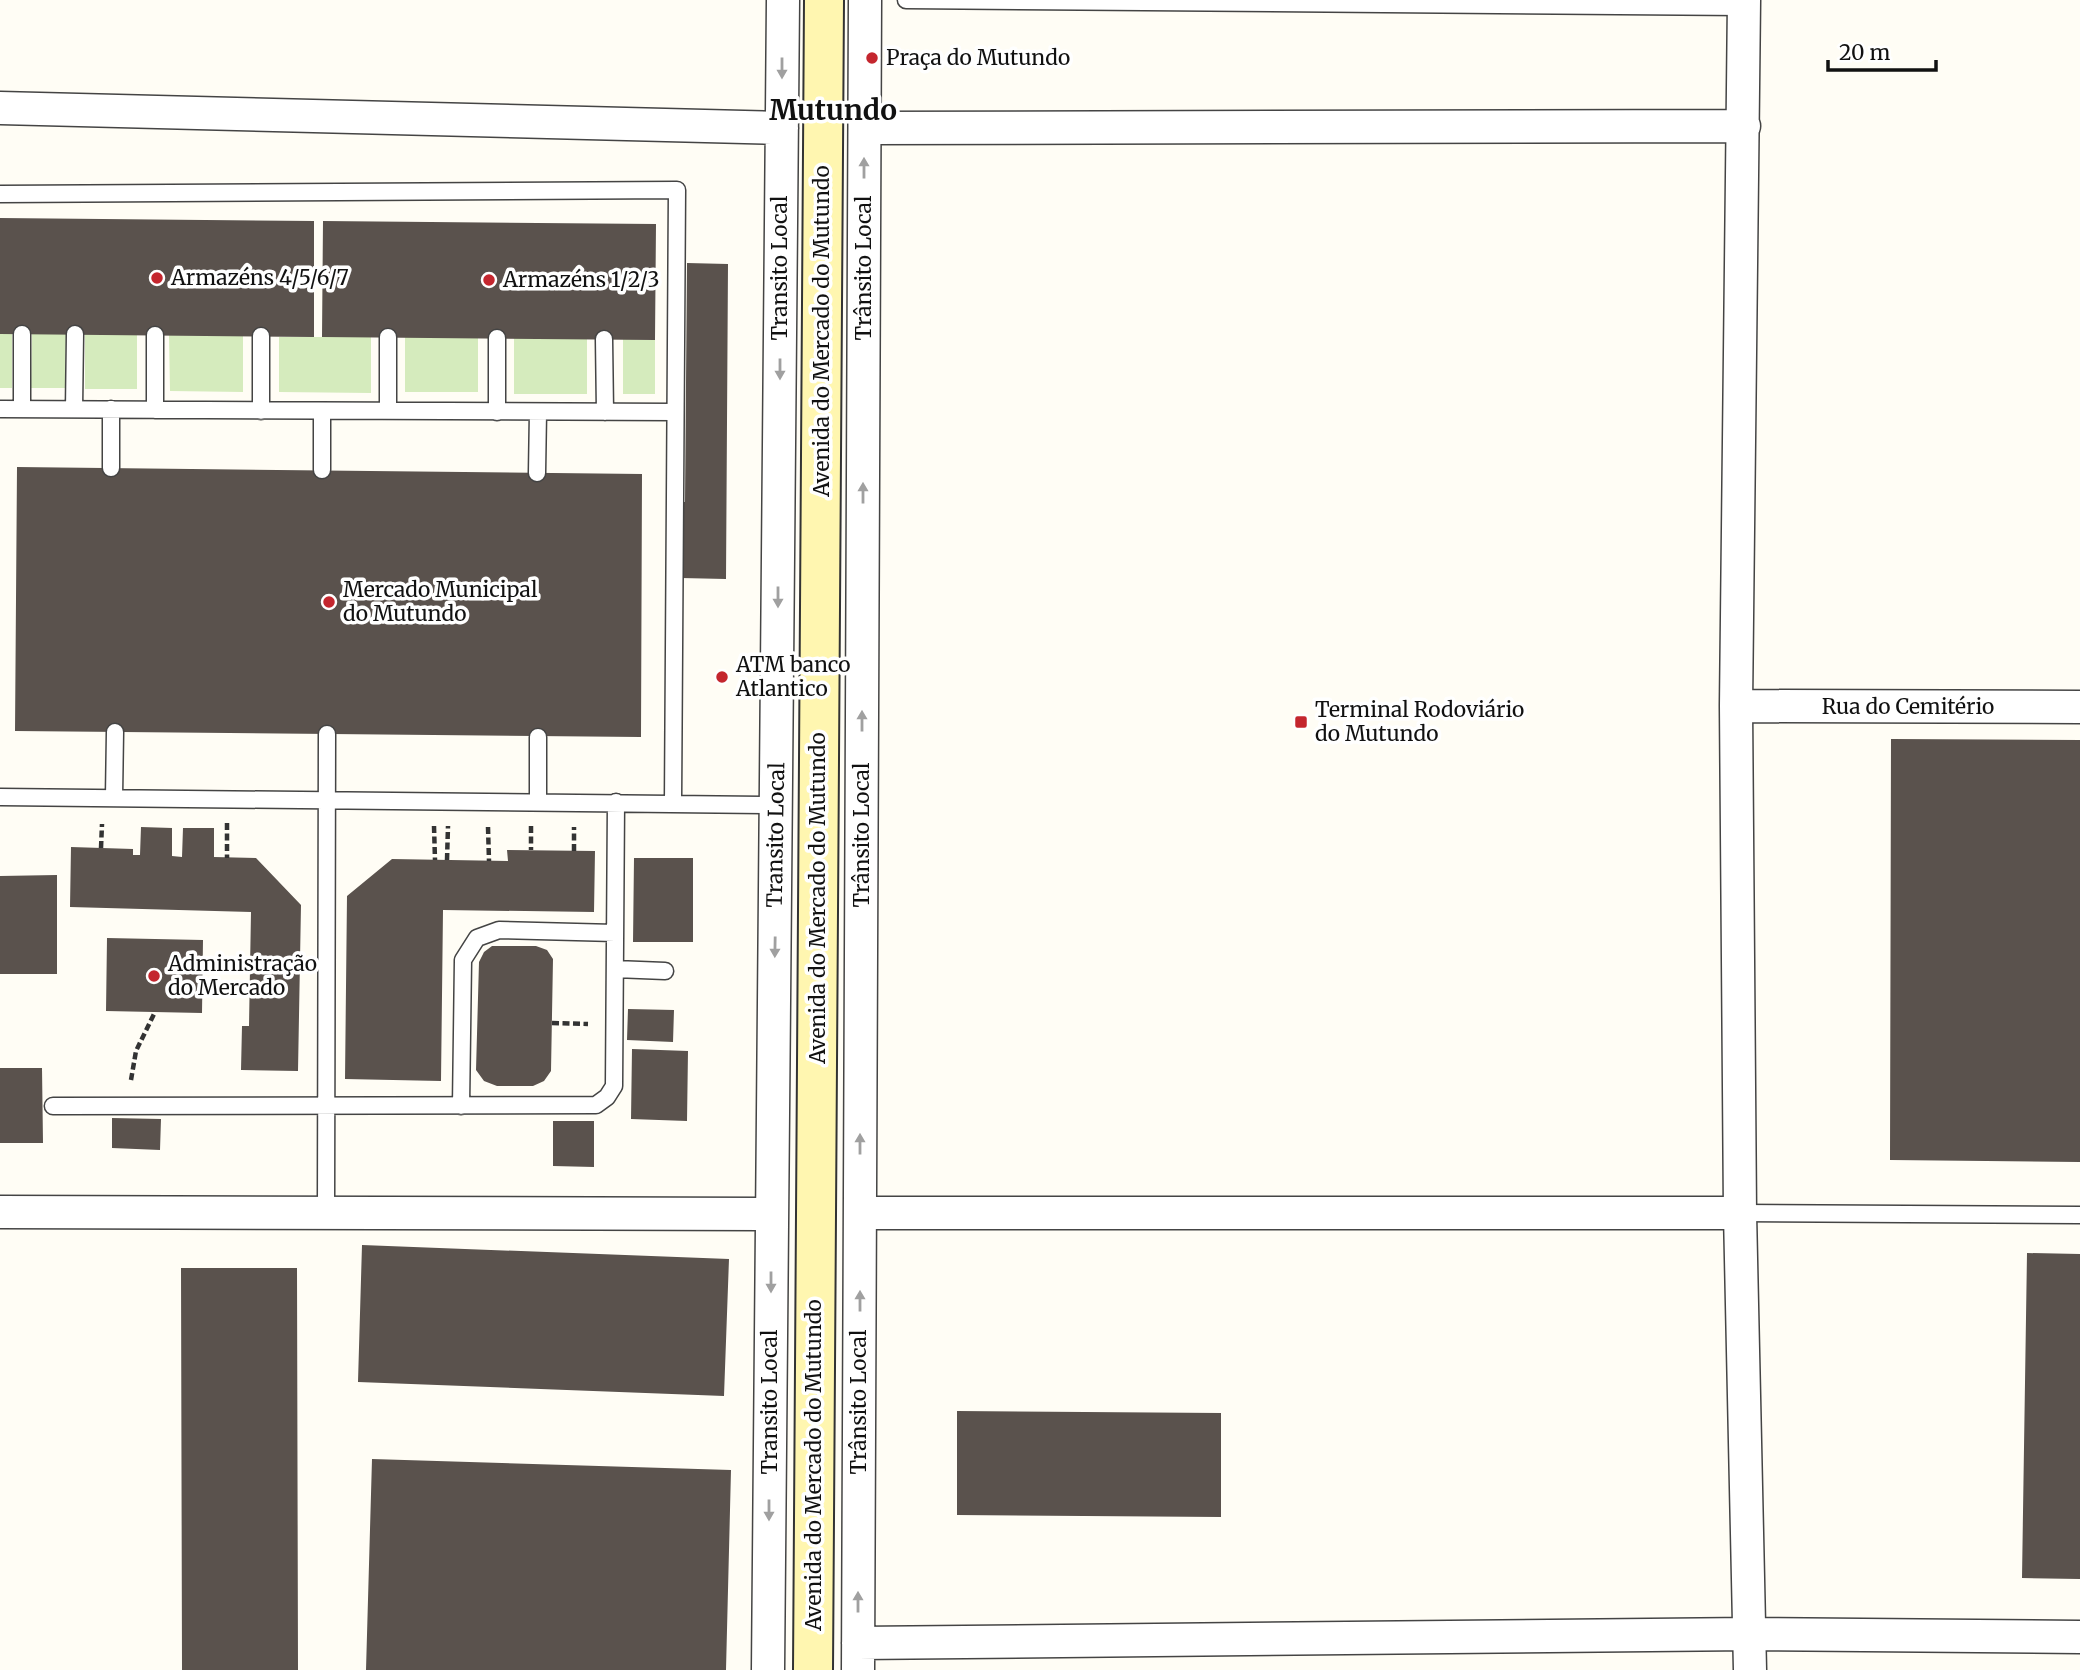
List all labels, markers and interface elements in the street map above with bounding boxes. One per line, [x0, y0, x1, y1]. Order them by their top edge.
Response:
scale bar [1828, 28, 1937, 72]
text: 20 m [1839, 39, 1891, 66]
place label: Praça do Mutundo [886, 44, 1070, 71]
marker: Praça do Mutundo [864, 50, 880, 66]
one-way arrow [776, 57, 788, 79]
district label: Mutundo [769, 92, 897, 128]
one-way arrow [858, 157, 870, 179]
street label: Avenida do Mercado do Mutundo [808, 165, 835, 498]
street label: Transito Local [766, 195, 793, 341]
street label: Trânsito Local [850, 195, 877, 341]
place label: Armazéns 4/5/6/7 [170, 264, 349, 291]
place label: Armazéns 1/2/3 [502, 266, 660, 293]
marker: Armazéns 4/5/6/7 [149, 270, 165, 286]
marker: Armazéns 1/2/3 [481, 272, 497, 288]
one-way arrow [774, 358, 786, 380]
one-way arrow [857, 482, 869, 504]
place label: Mercado Municipal do Mutundo [343, 576, 538, 627]
one-way arrow [772, 586, 784, 608]
marker: Mercado Municipal do Mutundo [321, 594, 337, 610]
place label: ATM banco Atlantico [735, 651, 851, 702]
marker: ATM banco Atlantico [714, 669, 730, 685]
street label: Rua do Cemitério [1822, 693, 1994, 720]
place label: Terminal Rodoviário do Mutundo [1315, 696, 1524, 747]
one-way arrow [856, 710, 868, 732]
marker: Terminal Rodoviário do Mutundo [1293, 714, 1309, 730]
street label: Avenida do Mercado do Mutundo [804, 732, 831, 1065]
street label: Transito Local [761, 762, 790, 908]
street label: Trânsito Local [848, 762, 875, 908]
one-way arrow [769, 936, 780, 958]
place label: Administração do Mercado [167, 950, 317, 1001]
marker: Administração do Mercado [146, 968, 162, 984]
one-way arrow [854, 1133, 866, 1155]
one-way arrow [766, 1271, 777, 1293]
one-way arrow [854, 1290, 866, 1312]
street label: Avenida do Mercado do Mutundo [800, 1299, 827, 1632]
street label: Transito Local [756, 1329, 783, 1475]
street label: Trânsito Local [845, 1329, 872, 1475]
one-way arrow [764, 1499, 775, 1521]
one-way arrow [852, 1591, 864, 1613]

